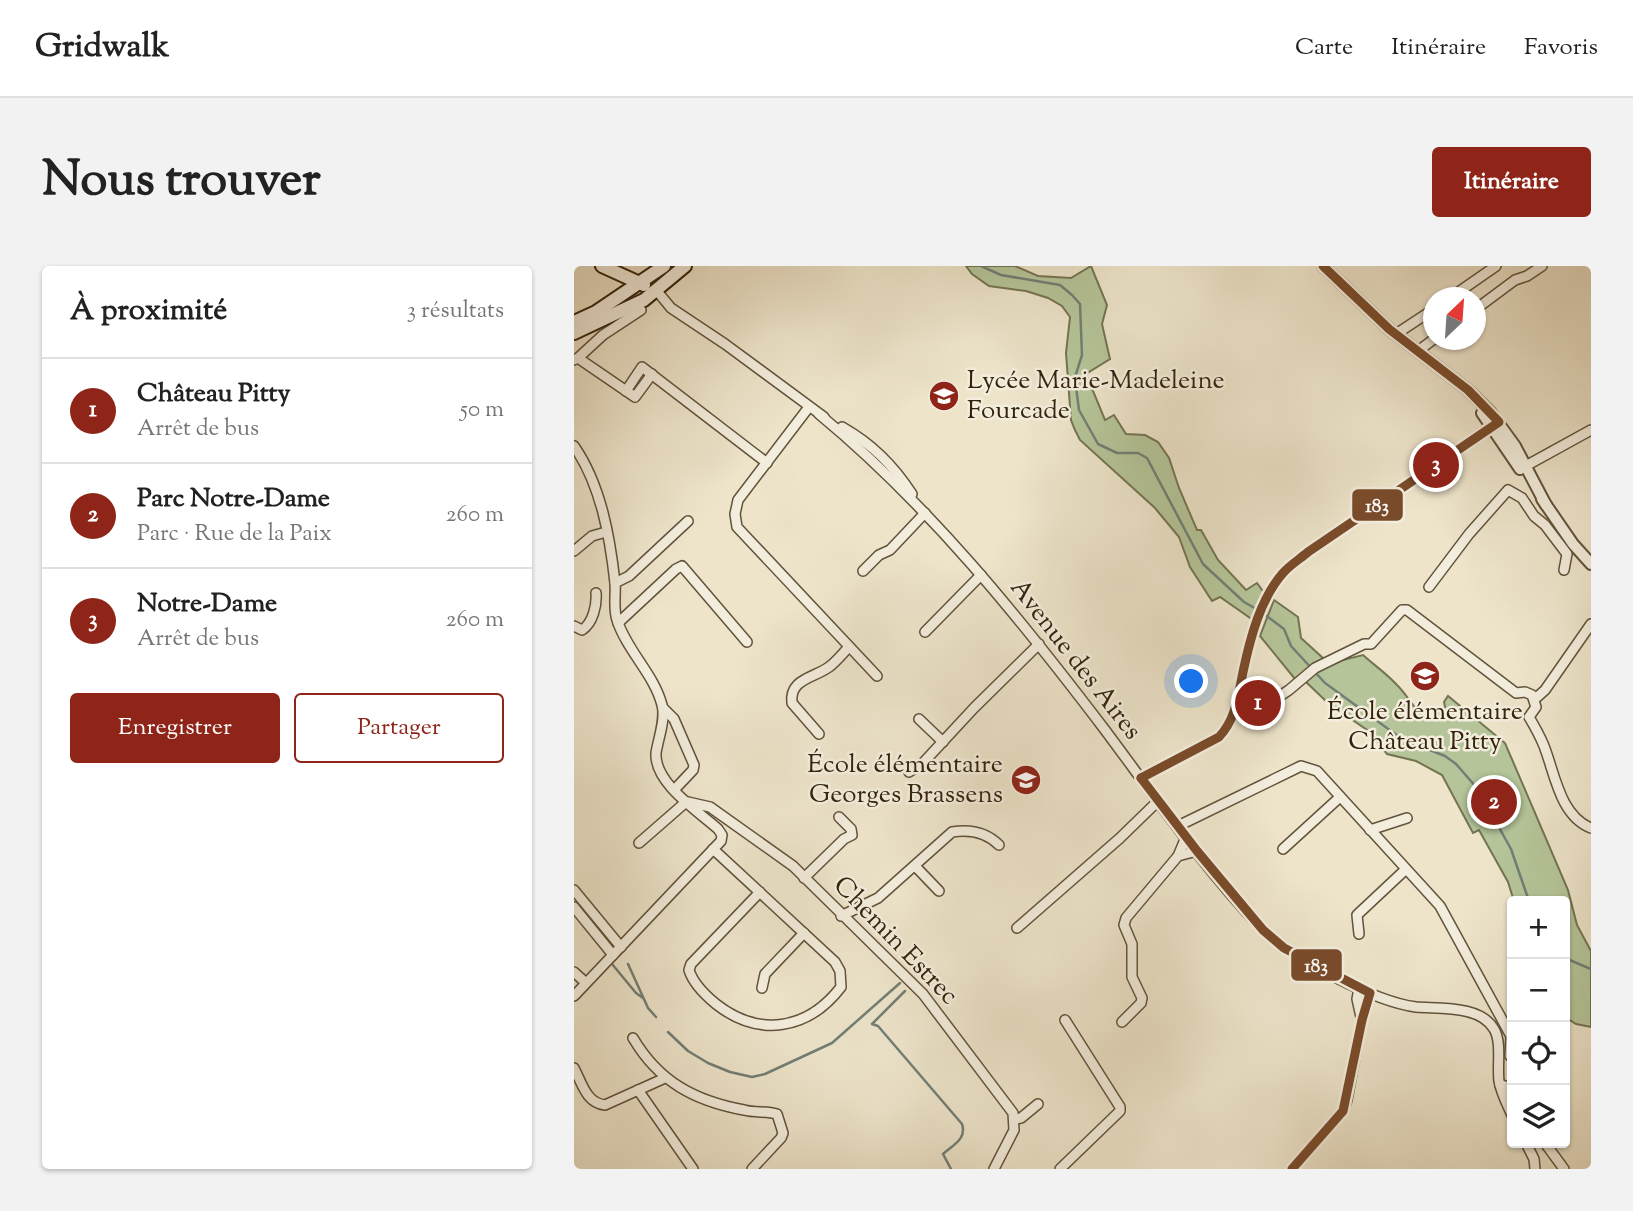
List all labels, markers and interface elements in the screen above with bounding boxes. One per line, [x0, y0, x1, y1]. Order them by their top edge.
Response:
text: Gridwalk [35, 24, 169, 72]
text: Carte [1295, 31, 1353, 65]
text: Itinéraire [1391, 31, 1486, 65]
text: Favoris [1524, 31, 1598, 65]
text: Nous trouver [42, 147, 321, 217]
button: Itinéraire [1432, 147, 1591, 217]
north arrow [1423, 287, 1486, 350]
text: À proximité [70, 290, 227, 333]
text: 3 résultats [407, 295, 504, 328]
place label: Lycée Marie-Madeleine Fourcade [967, 363, 1225, 430]
text: Château Pitty [137, 376, 290, 413]
school or university icon: Lycée Marie-Madeleine Fourcade [927, 379, 961, 413]
text: 1 [89, 394, 97, 427]
text: 50 m [460, 394, 504, 427]
text: Arrêt de bus [137, 413, 259, 446]
pin: 3 [1413, 439, 1459, 491]
text: Parc Notre-Dame [137, 481, 330, 518]
line badge: 183 [1351, 488, 1404, 522]
text: 183 [1365, 494, 1389, 521]
text: 2 [88, 499, 98, 532]
text: 260 m [446, 499, 504, 532]
text: Parc · Rue de la Paix [137, 518, 332, 551]
street label: Avenue des Aires [1000, 572, 1150, 748]
text: Notre-Dame [137, 586, 277, 623]
text: 3 [88, 604, 98, 637]
text: 260 m [446, 604, 504, 637]
text: Arrêt de bus [137, 623, 259, 656]
school or university icon: École élémentaire Château Pitty [1408, 659, 1442, 693]
your location [1174, 664, 1208, 698]
pin: 1 [1235, 677, 1281, 729]
button: Enregistrer [70, 693, 280, 763]
button: Partager [294, 693, 504, 763]
place label: École élémentaire Château Pitty [1327, 694, 1523, 761]
place label: École élémentaire Georges Brassens [807, 747, 1003, 814]
school or university icon: École élémentaire Georges Brassens [1009, 763, 1043, 797]
pin: 2 [1471, 776, 1517, 828]
street label: Chemin Estrec [824, 868, 966, 1014]
map controls [1507, 896, 1570, 1148]
button: + [1507, 896, 1570, 959]
line badge: 183 [1290, 948, 1343, 982]
text: 183 [1304, 954, 1328, 981]
button: − [1507, 959, 1570, 1022]
button: locate [1507, 1022, 1570, 1085]
button: layers [1507, 1085, 1570, 1148]

